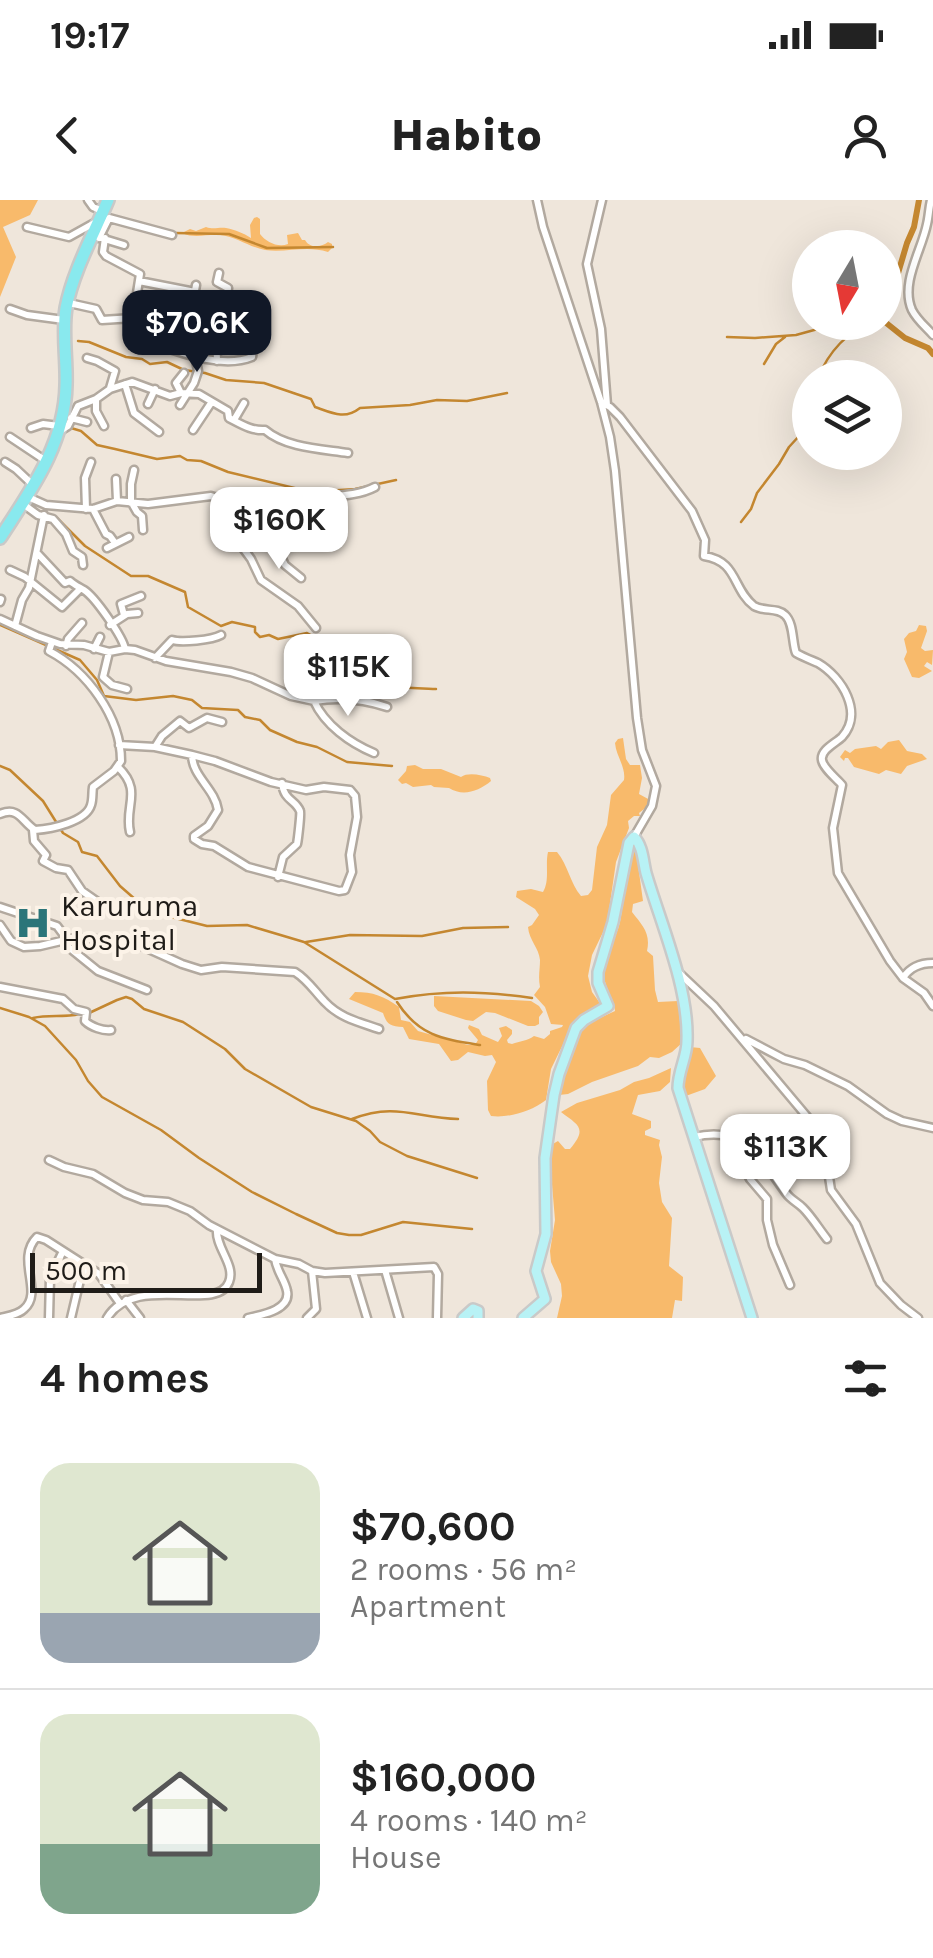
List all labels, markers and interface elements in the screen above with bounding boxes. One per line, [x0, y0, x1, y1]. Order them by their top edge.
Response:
text: 19:17 [50, 13, 129, 58]
icon: back [40, 108, 95, 163]
icon: person [838, 108, 893, 163]
text: Habito [391, 109, 542, 161]
north arrow [792, 230, 902, 340]
map controls [792, 230, 902, 470]
pin: $70.6K [116, 290, 278, 375]
text: $70.6K [144, 304, 250, 341]
button: layers [792, 360, 902, 470]
pin: $160K [209, 487, 349, 572]
text: $160K [232, 501, 326, 538]
pin: $115K [278, 634, 418, 719]
text: $115K [306, 648, 390, 685]
place label: Karuruma Hospital [61, 888, 198, 958]
hospital icon: Karuruma Hospital [14, 904, 52, 942]
pin: $113K [715, 1114, 855, 1199]
text: $113K [742, 1128, 828, 1165]
scale bar [30, 1248, 262, 1292]
text: 500 m [45, 1254, 127, 1287]
icon: filters [838, 1351, 893, 1406]
text: 4 homes [40, 1353, 210, 1403]
text: $70,600 [350, 1501, 516, 1551]
icon: home [120, 1503, 240, 1623]
text: 2 rooms · 56 m² [350, 1551, 577, 1588]
text: Apartment [350, 1588, 506, 1625]
text: $160,000 [350, 1752, 536, 1802]
icon: home [120, 1754, 240, 1874]
text: 4 rooms · 140 m² [350, 1802, 588, 1839]
text: House [350, 1839, 442, 1876]

